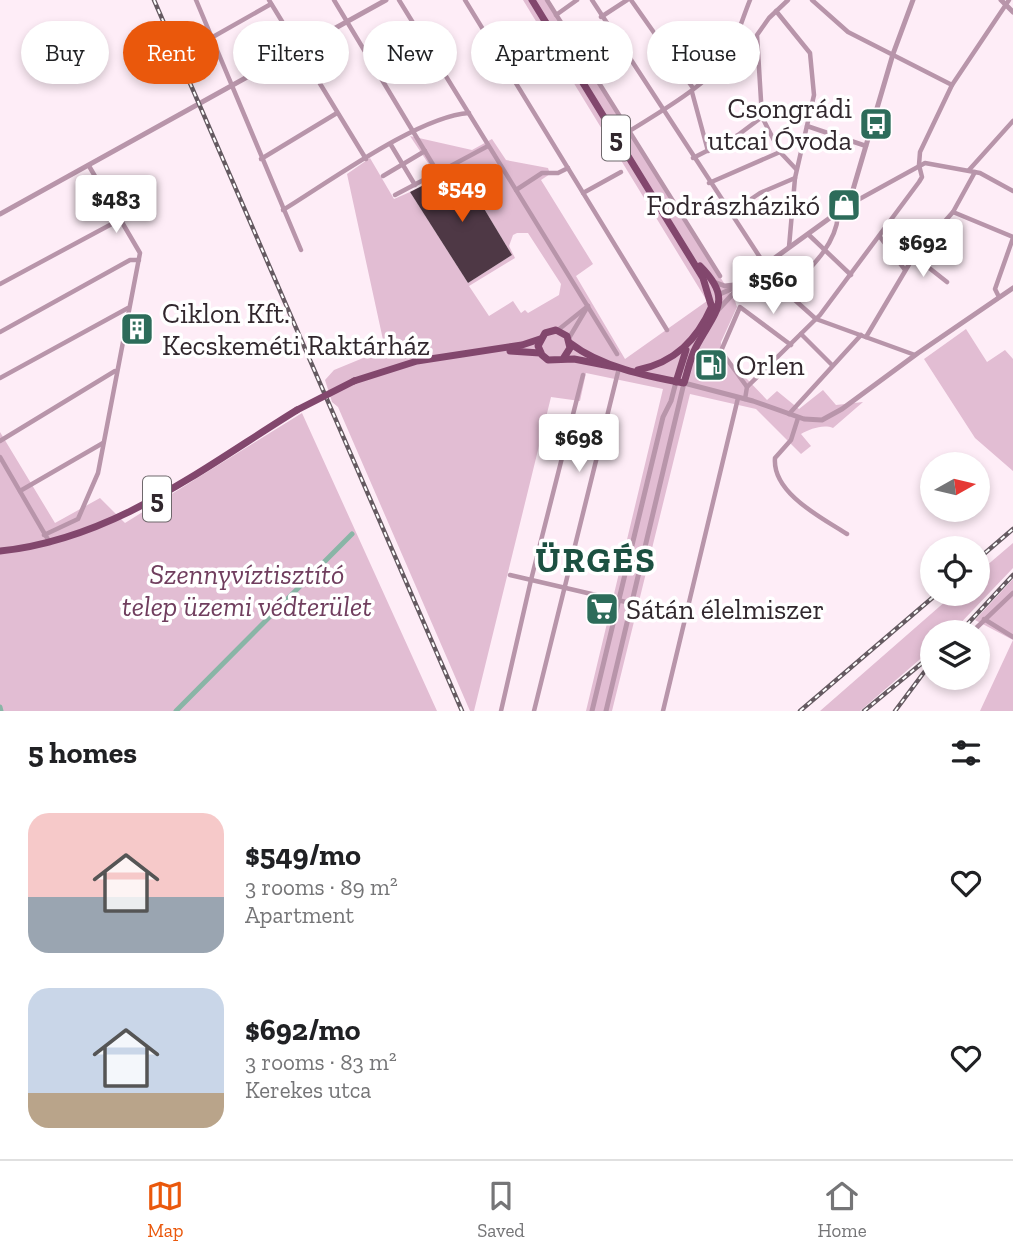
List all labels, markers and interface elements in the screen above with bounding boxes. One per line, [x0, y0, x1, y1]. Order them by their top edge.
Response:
chip: Buy [21, 21, 109, 84]
chip: Rent [123, 21, 219, 84]
chip: Filters [233, 21, 349, 84]
chip: New [363, 21, 457, 84]
chip: Apartment [471, 21, 633, 84]
chip: House [647, 21, 760, 84]
place label: Csongrádi utcai Óvoda [708, 92, 852, 157]
bus stop icon: Csongrádi utcai Óvoda [857, 105, 895, 143]
road number: 5 [602, 116, 630, 160]
pin: $549 [421, 164, 503, 224]
text: $549 [438, 173, 486, 201]
pin: $483 [75, 176, 157, 235]
text: $483 [91, 184, 141, 212]
shop icon: Fodrászházikó [825, 186, 863, 224]
place label: Fodrászházikó [646, 189, 820, 222]
pin: $692 [882, 219, 964, 279]
text: $692 [899, 228, 947, 256]
pin: $560 [732, 256, 814, 316]
text: $560 [749, 265, 797, 293]
place label: Ciklon Kft. Kecskeméti Raktárház [162, 297, 430, 362]
building icon: Ciklon Kft. Kecskeméti Raktárház [118, 310, 156, 348]
fuel station icon: Orlen [692, 346, 730, 384]
place label: Orlen [736, 349, 805, 382]
pin: $698 [538, 414, 620, 474]
text: $698 [555, 423, 603, 451]
north arrow [920, 452, 990, 522]
map controls [920, 452, 990, 690]
road number: 5 [143, 477, 171, 522]
button: locate [920, 536, 990, 606]
district label: ÜRGÉS [535, 539, 657, 581]
park label: Szennyvíztisztító telep üzemi védterület [122, 558, 372, 623]
supermarket icon: Sátán élelmiszer [583, 590, 621, 628]
place label: Sátán élelmiszer [626, 593, 824, 626]
button: layers [920, 620, 990, 690]
icon: filters [947, 734, 985, 772]
text: 5 homes [28, 735, 137, 771]
text: $549/mo [245, 837, 361, 873]
icon: home [84, 841, 168, 925]
icon: heart [947, 864, 985, 902]
text: 3 rooms · 89 m² [245, 873, 398, 901]
text: Apartment [245, 901, 354, 929]
text: $692/mo [245, 1012, 360, 1048]
icon: home [84, 1016, 168, 1100]
icon: heart [947, 1039, 985, 1077]
text: 3 rooms · 83 m² [245, 1048, 397, 1076]
text: Kerekes utca [245, 1076, 371, 1104]
tab: Map [146, 1177, 184, 1242]
tab: Saved [477, 1177, 525, 1242]
tab: Home [818, 1177, 867, 1242]

